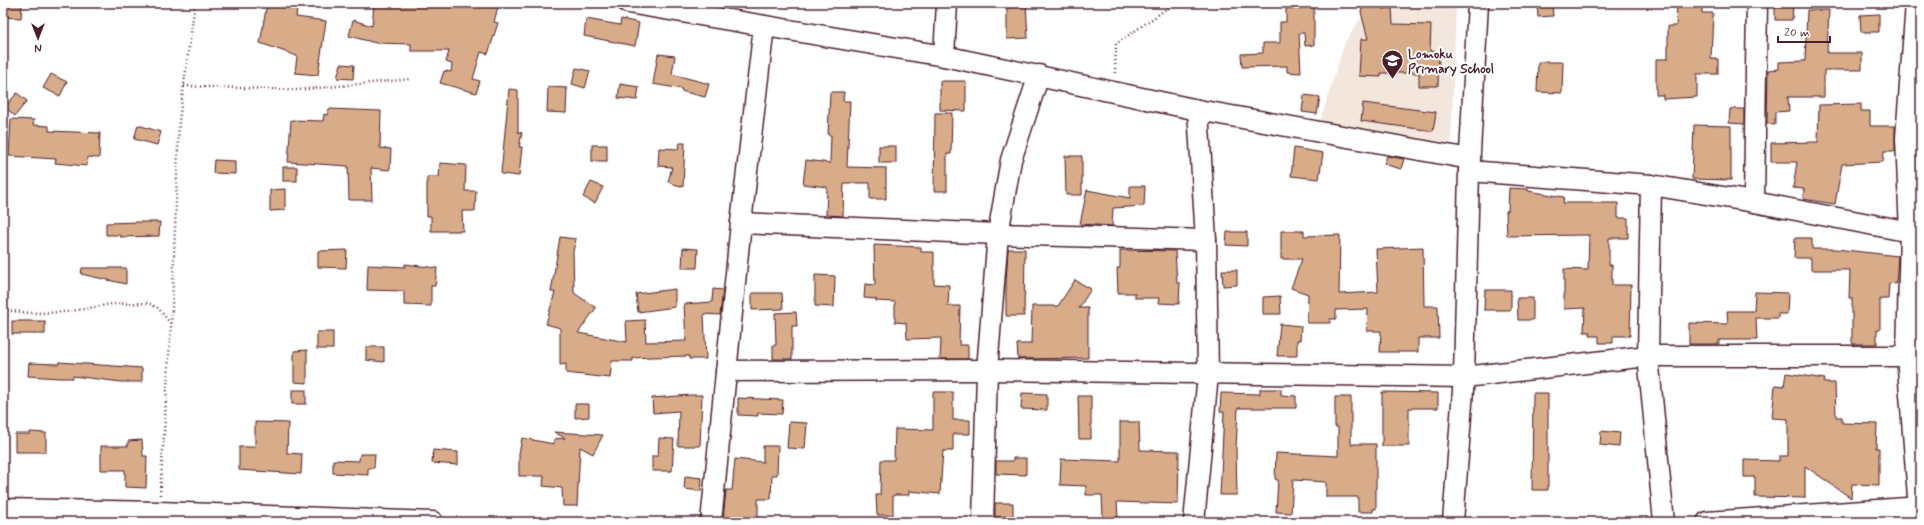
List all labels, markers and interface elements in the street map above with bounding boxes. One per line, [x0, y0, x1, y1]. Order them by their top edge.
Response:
north arrow [18, 18, 58, 58]
scale bar [1778, 18, 1830, 44]
text: 20 m [1784, 25, 1810, 41]
text: N [34, 40, 42, 54]
place label: Lomoku Primary School [1408, 46, 1494, 78]
school or university icon: Lomoku Primary School [1380, 48, 1406, 81]

